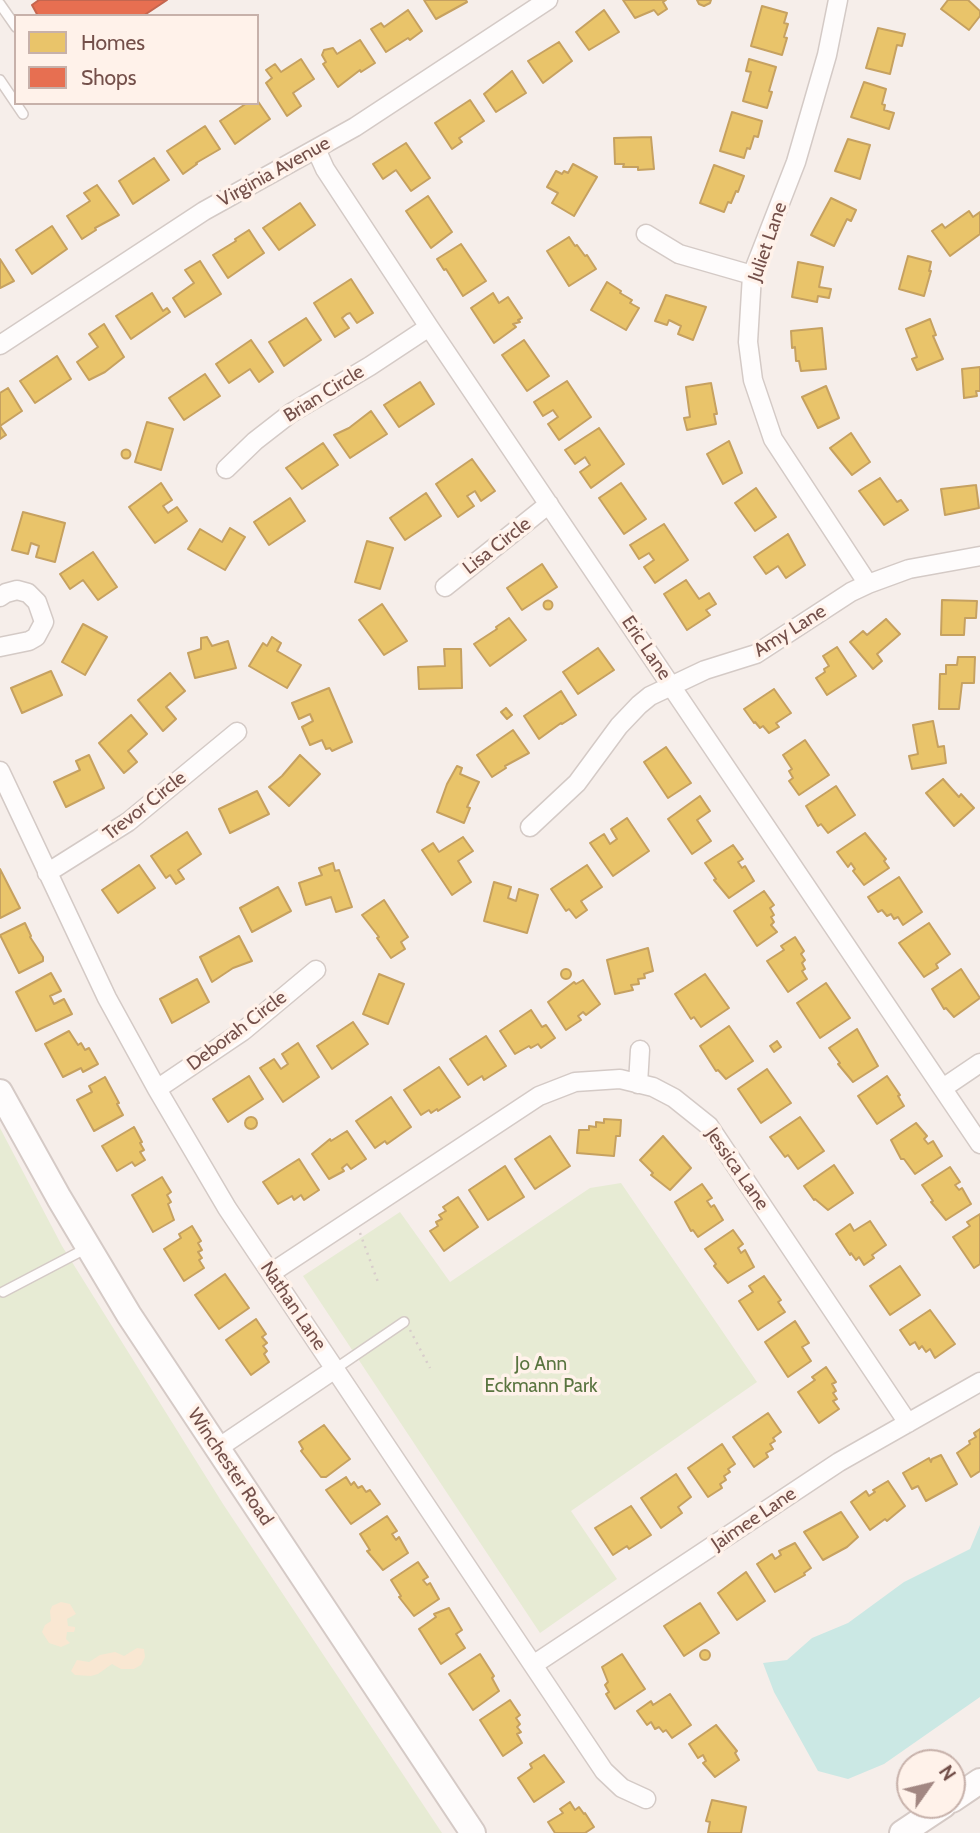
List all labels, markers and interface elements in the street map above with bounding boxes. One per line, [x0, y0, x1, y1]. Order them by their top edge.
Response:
legend [14, 14, 259, 105]
text: Homes [81, 30, 145, 55]
text: Shops [81, 65, 136, 90]
street label: Virginia Avenue [214, 132, 334, 212]
street label: Juliet Lane [744, 199, 792, 285]
street label: Brian Circle [280, 360, 368, 428]
street label: Lisa Circle [459, 513, 535, 579]
street label: Amy Lane [750, 600, 830, 662]
street label: Eric Lane [616, 612, 676, 684]
street label: Trevor Circle [99, 767, 191, 845]
street label: Deborah Circle [183, 986, 291, 1076]
street label: Jessica Lane [700, 1124, 774, 1214]
street label: Nathan Lane [255, 1257, 331, 1355]
park label: Jo Ann Eckmann Park [485, 1353, 597, 1397]
street label: Winchester Road [182, 1404, 278, 1530]
street label: Jaimee Lane [707, 1482, 801, 1556]
north arrow [896, 1749, 966, 1819]
text: N [934, 1761, 960, 1785]

